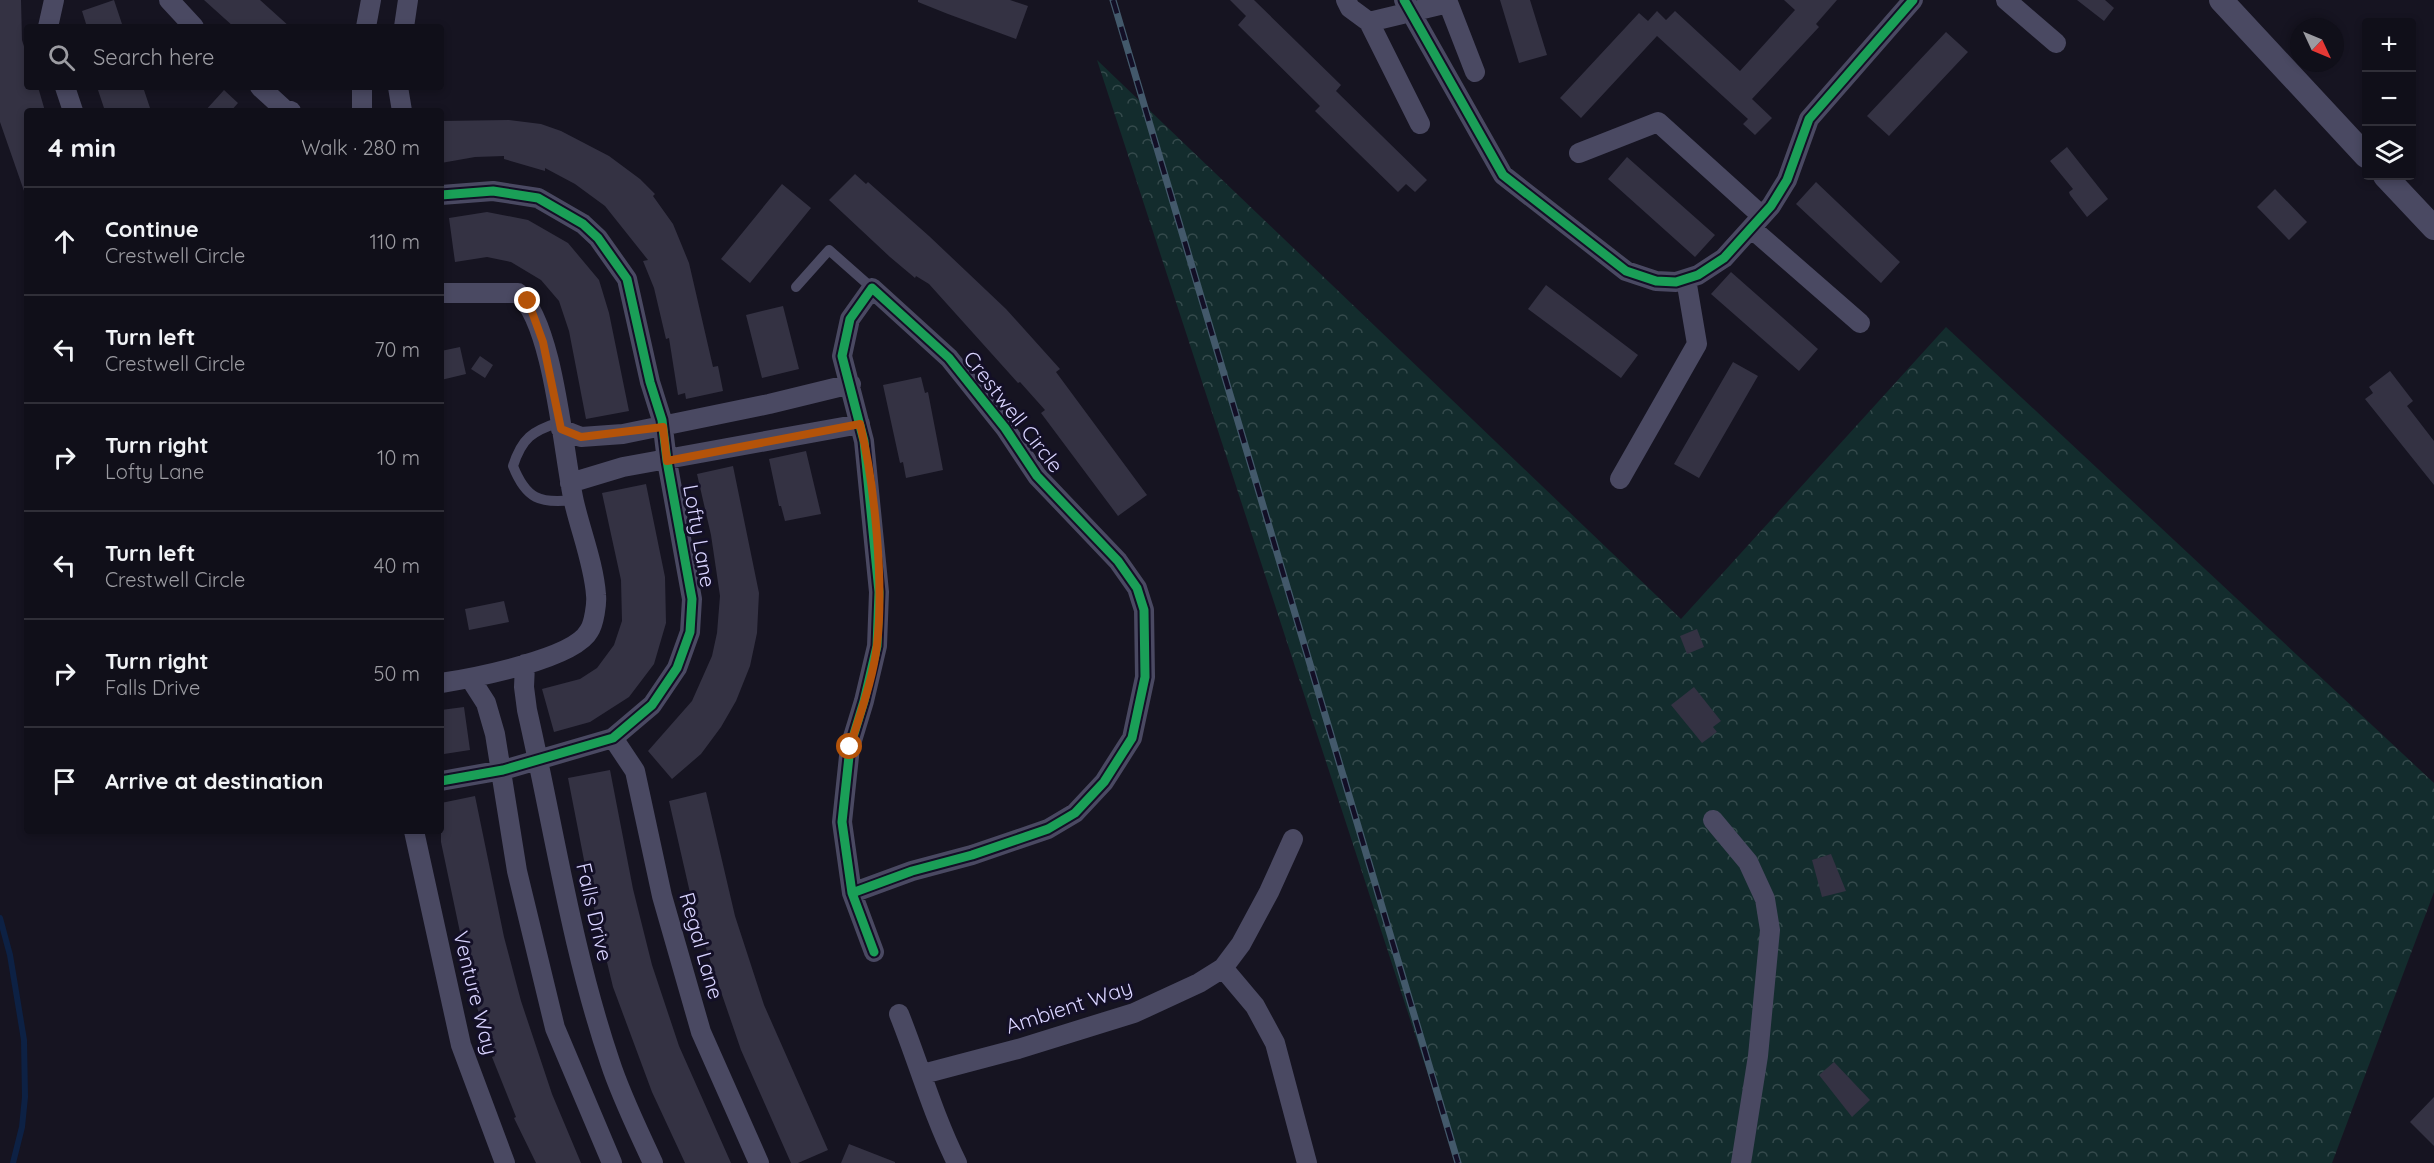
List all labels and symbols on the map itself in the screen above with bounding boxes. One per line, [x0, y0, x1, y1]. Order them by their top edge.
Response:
north arrow [2290, 18, 2344, 72]
route end [514, 287, 540, 313]
street label: Crestwell Circle [958, 345, 1069, 477]
street label: Lofty Lane [678, 482, 722, 589]
route start [836, 733, 862, 759]
street label: Falls Drive [571, 860, 619, 963]
street label: Regal Lane [674, 889, 730, 1002]
street label: Venture Way [448, 928, 504, 1057]
street label: Ambient Way [1002, 973, 1135, 1039]

